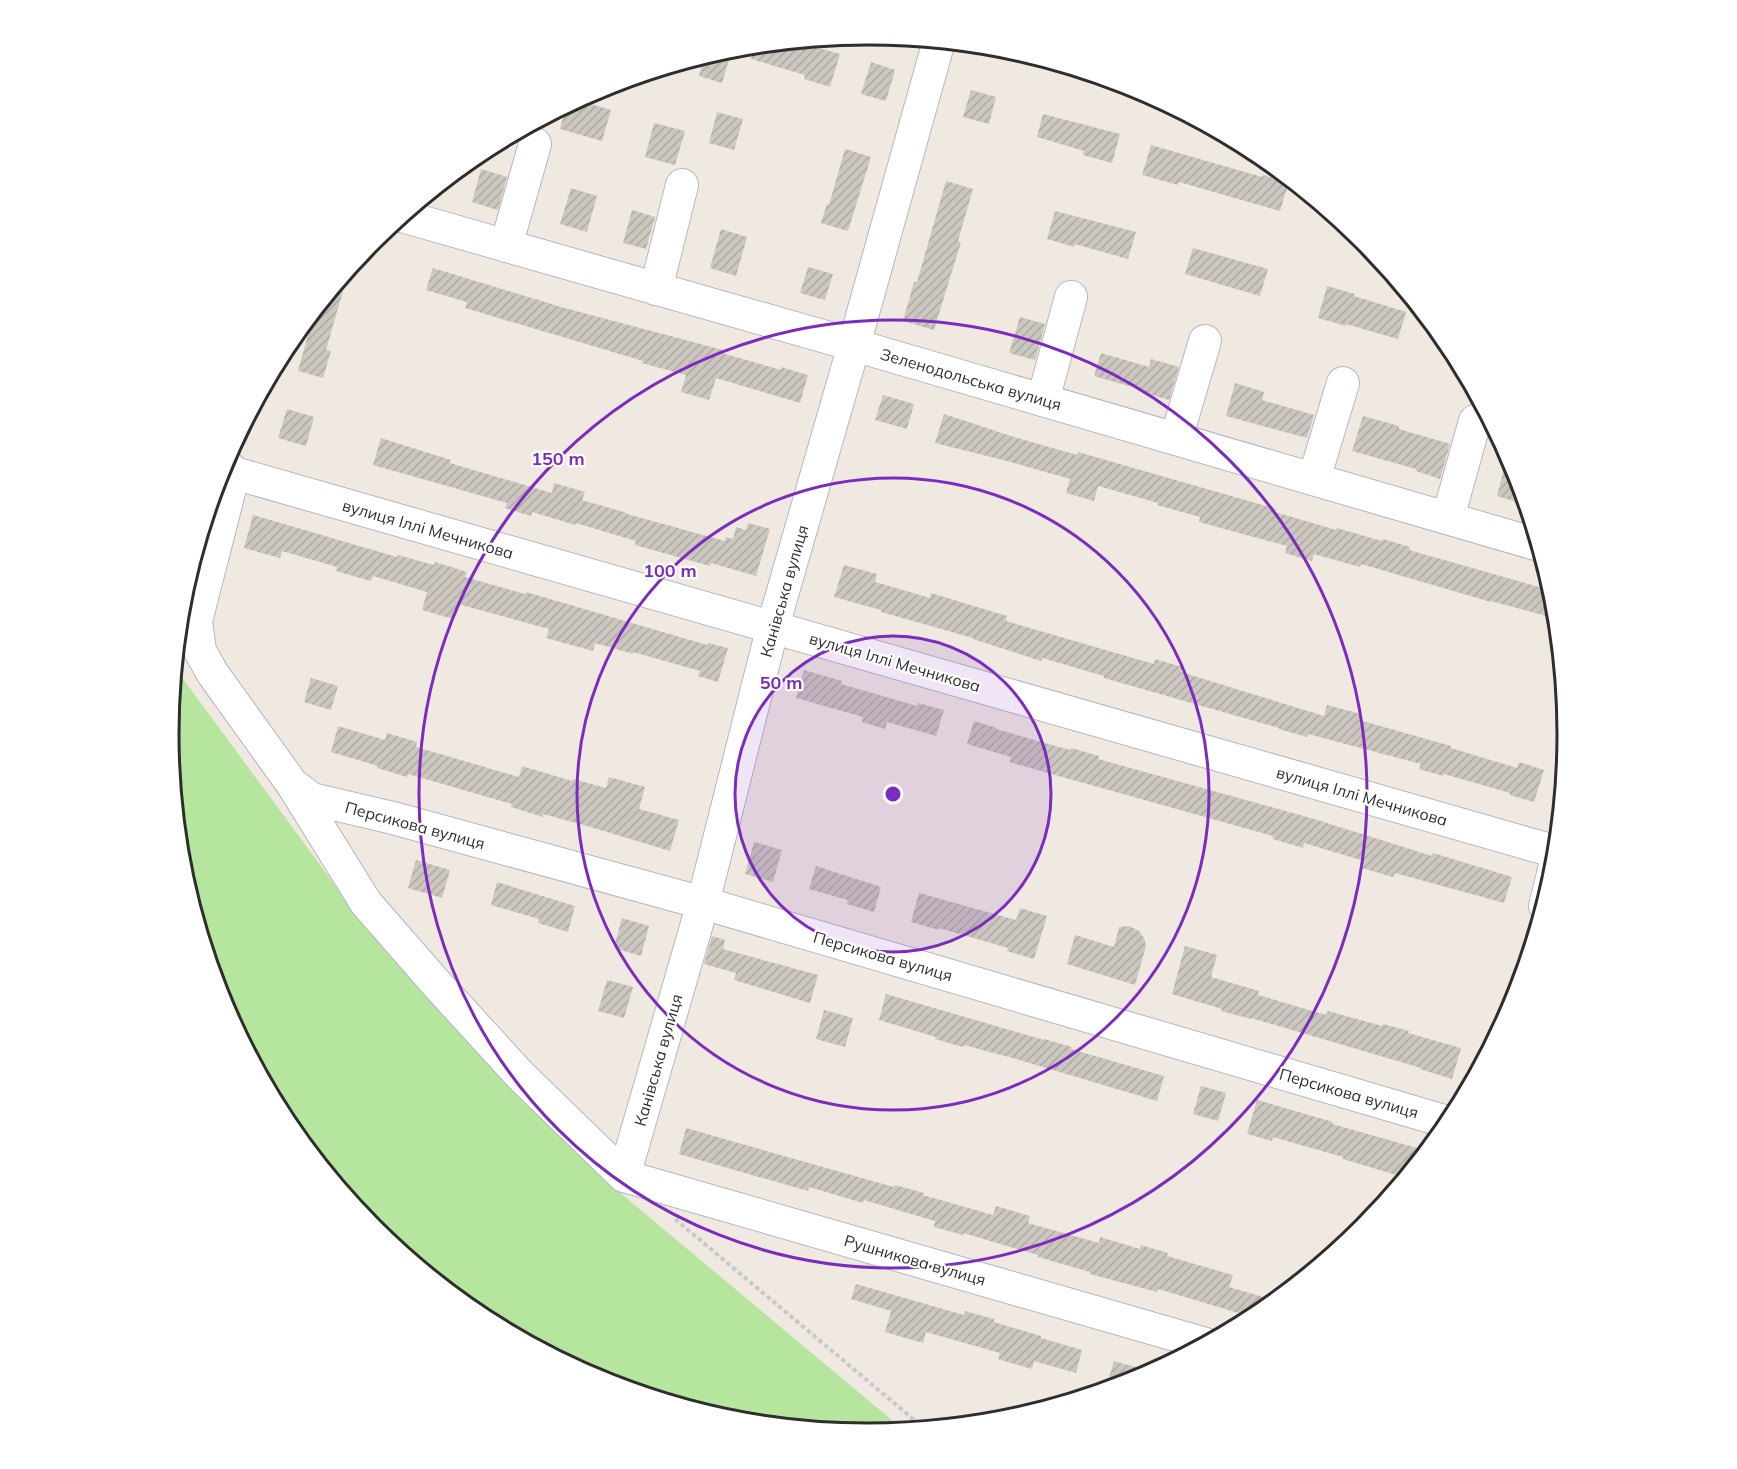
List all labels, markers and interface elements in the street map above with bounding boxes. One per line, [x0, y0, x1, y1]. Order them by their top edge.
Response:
street label: Зеленодольська вулиця [878, 344, 1064, 414]
text: 150 m [531, 447, 585, 470]
street label: вулиця Іллі Мечникова [340, 495, 516, 563]
street label: Канівська вулиця [756, 523, 812, 659]
text: 100 m [643, 559, 697, 582]
street label: вулиця Іллі Мечникова [807, 628, 983, 696]
text: 50 m [760, 671, 802, 694]
street label: вулиця Іллі Мечникова [1274, 762, 1450, 830]
centre of rings [883, 784, 903, 804]
street label: Персикова вулиця [343, 797, 487, 853]
street label: Персикова вулиця [811, 927, 955, 985]
street label: Канівська вулиця [630, 992, 686, 1128]
street label: Персикова вулиця [1277, 1064, 1421, 1122]
street label: Рушникова вулиця [842, 1230, 988, 1290]

